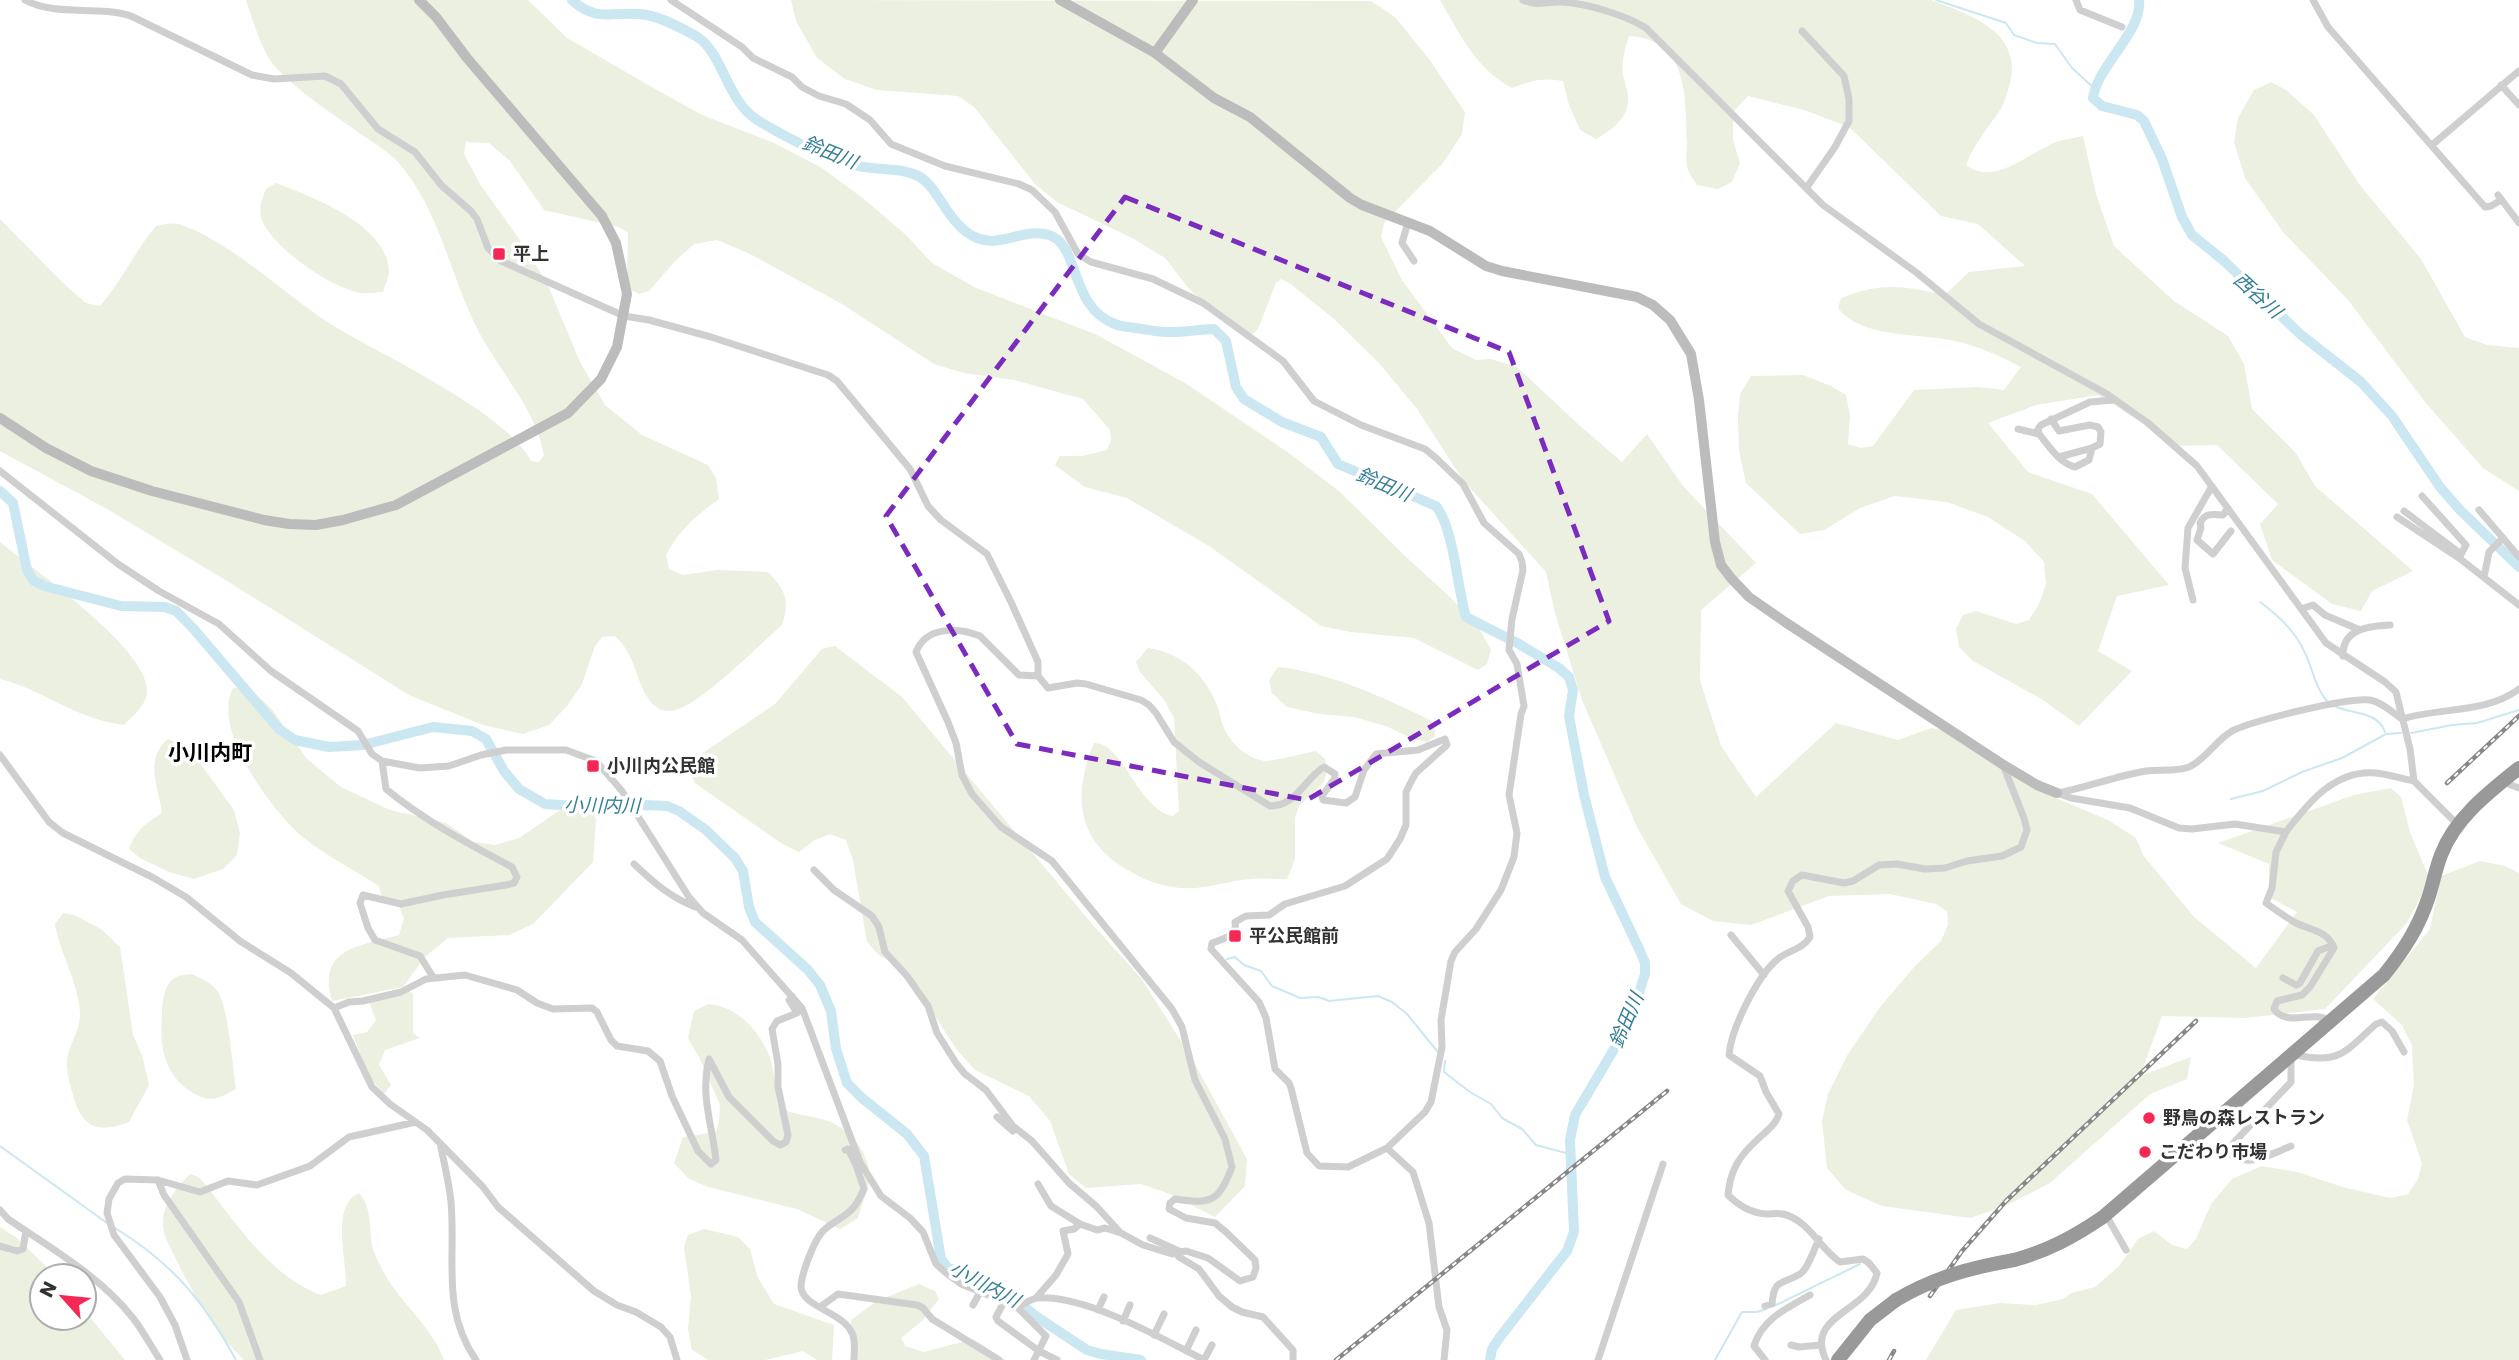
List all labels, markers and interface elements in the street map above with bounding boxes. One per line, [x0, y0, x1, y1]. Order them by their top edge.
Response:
water label: 鈴田川 [798, 129, 863, 176]
place label: 平上 [513, 241, 549, 266]
marker: 平上 [491, 246, 507, 262]
water label: 西谷川 [2227, 266, 2289, 326]
water label: 鈴田川 [1352, 461, 1417, 509]
district label: 小川内町 [168, 738, 252, 767]
place label: 小川内公民館 [607, 753, 715, 778]
marker: 小川内公民館 [585, 758, 601, 774]
water label: 小川内川 [564, 791, 642, 820]
place label: 平公民館前 [1249, 923, 1339, 948]
marker: 平公民館前 [1227, 928, 1243, 944]
water label: 鈴田川 [1603, 987, 1651, 1052]
place label: 野鳥の森レストラン [2163, 1105, 2325, 1130]
marker: 野鳥の森レストラン [2141, 1110, 2157, 1126]
place label: こだわり市場 [2159, 1139, 2267, 1164]
marker: こだわり市場 [2137, 1144, 2153, 1160]
water label: 小川内川 [945, 1255, 1026, 1315]
north arrow [28, 1262, 98, 1332]
text: N [33, 1277, 64, 1302]

